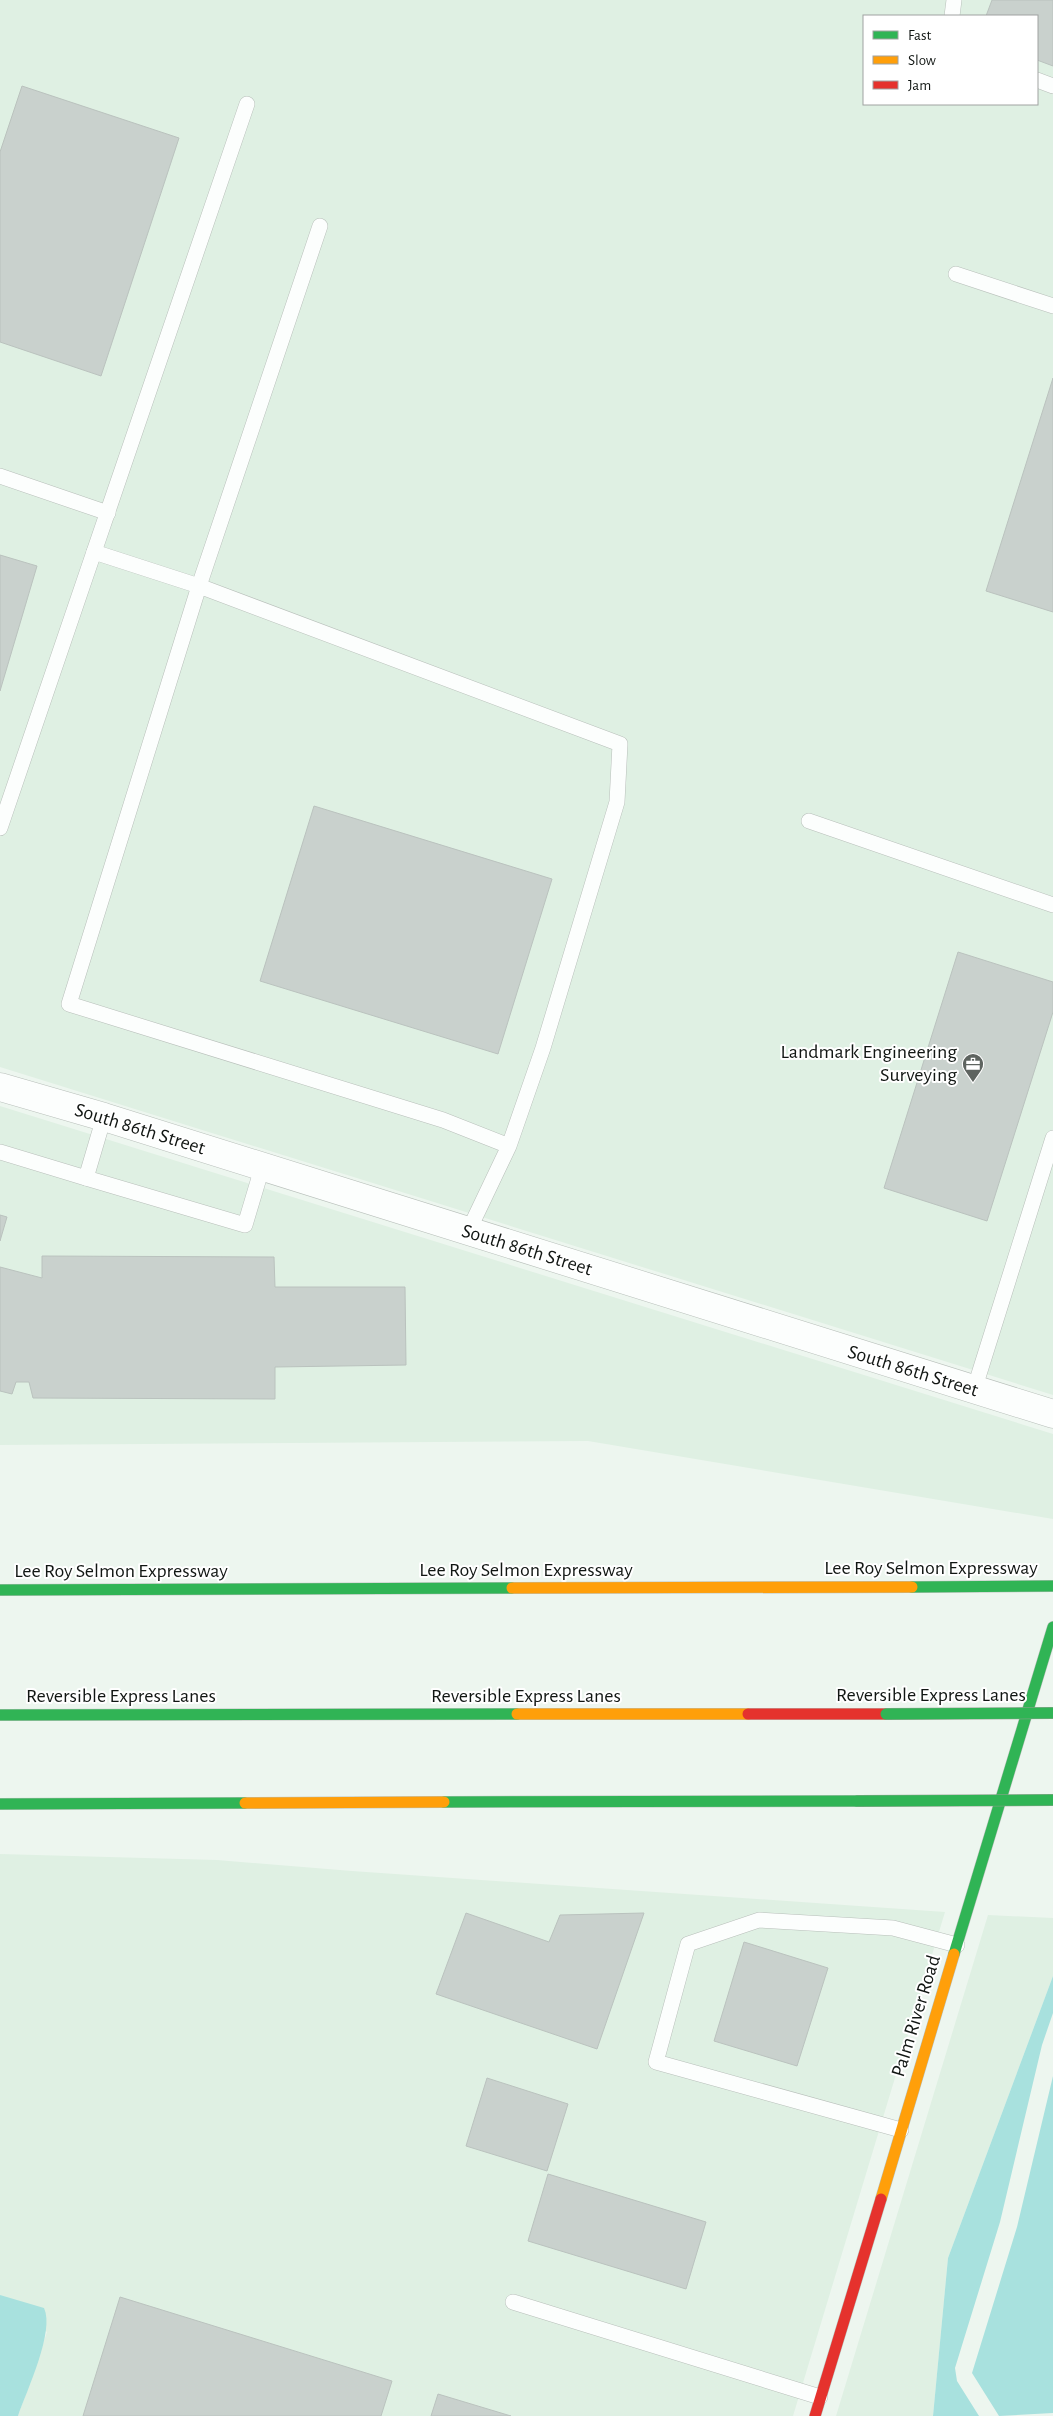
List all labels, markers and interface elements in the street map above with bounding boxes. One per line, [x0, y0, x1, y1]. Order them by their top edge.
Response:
legend [863, 15, 1038, 105]
text: Fast [908, 28, 932, 43]
text: Slow [908, 53, 936, 68]
text: Jam [908, 78, 931, 93]
place label: Landmark Engineering Surveying [781, 1042, 957, 1085]
office icon: Landmark Engineering Surveying [961, 1052, 985, 1083]
street label: South 86th Street [72, 1100, 208, 1159]
street label: South 86th Street [459, 1221, 595, 1280]
street label: South 86th Street [845, 1342, 981, 1401]
street label: Lee Roy Selmon Expressway [824, 1558, 1038, 1578]
street label: Lee Roy Selmon Expressway [419, 1560, 633, 1580]
street label: Lee Roy Selmon Expressway [14, 1561, 228, 1581]
street label: Reversible Express Lanes [836, 1685, 1026, 1705]
street label: Reversible Express Lanes [26, 1686, 216, 1706]
street label: Reversible Express Lanes [431, 1686, 621, 1706]
street label: Palm River Road [888, 1953, 944, 2079]

